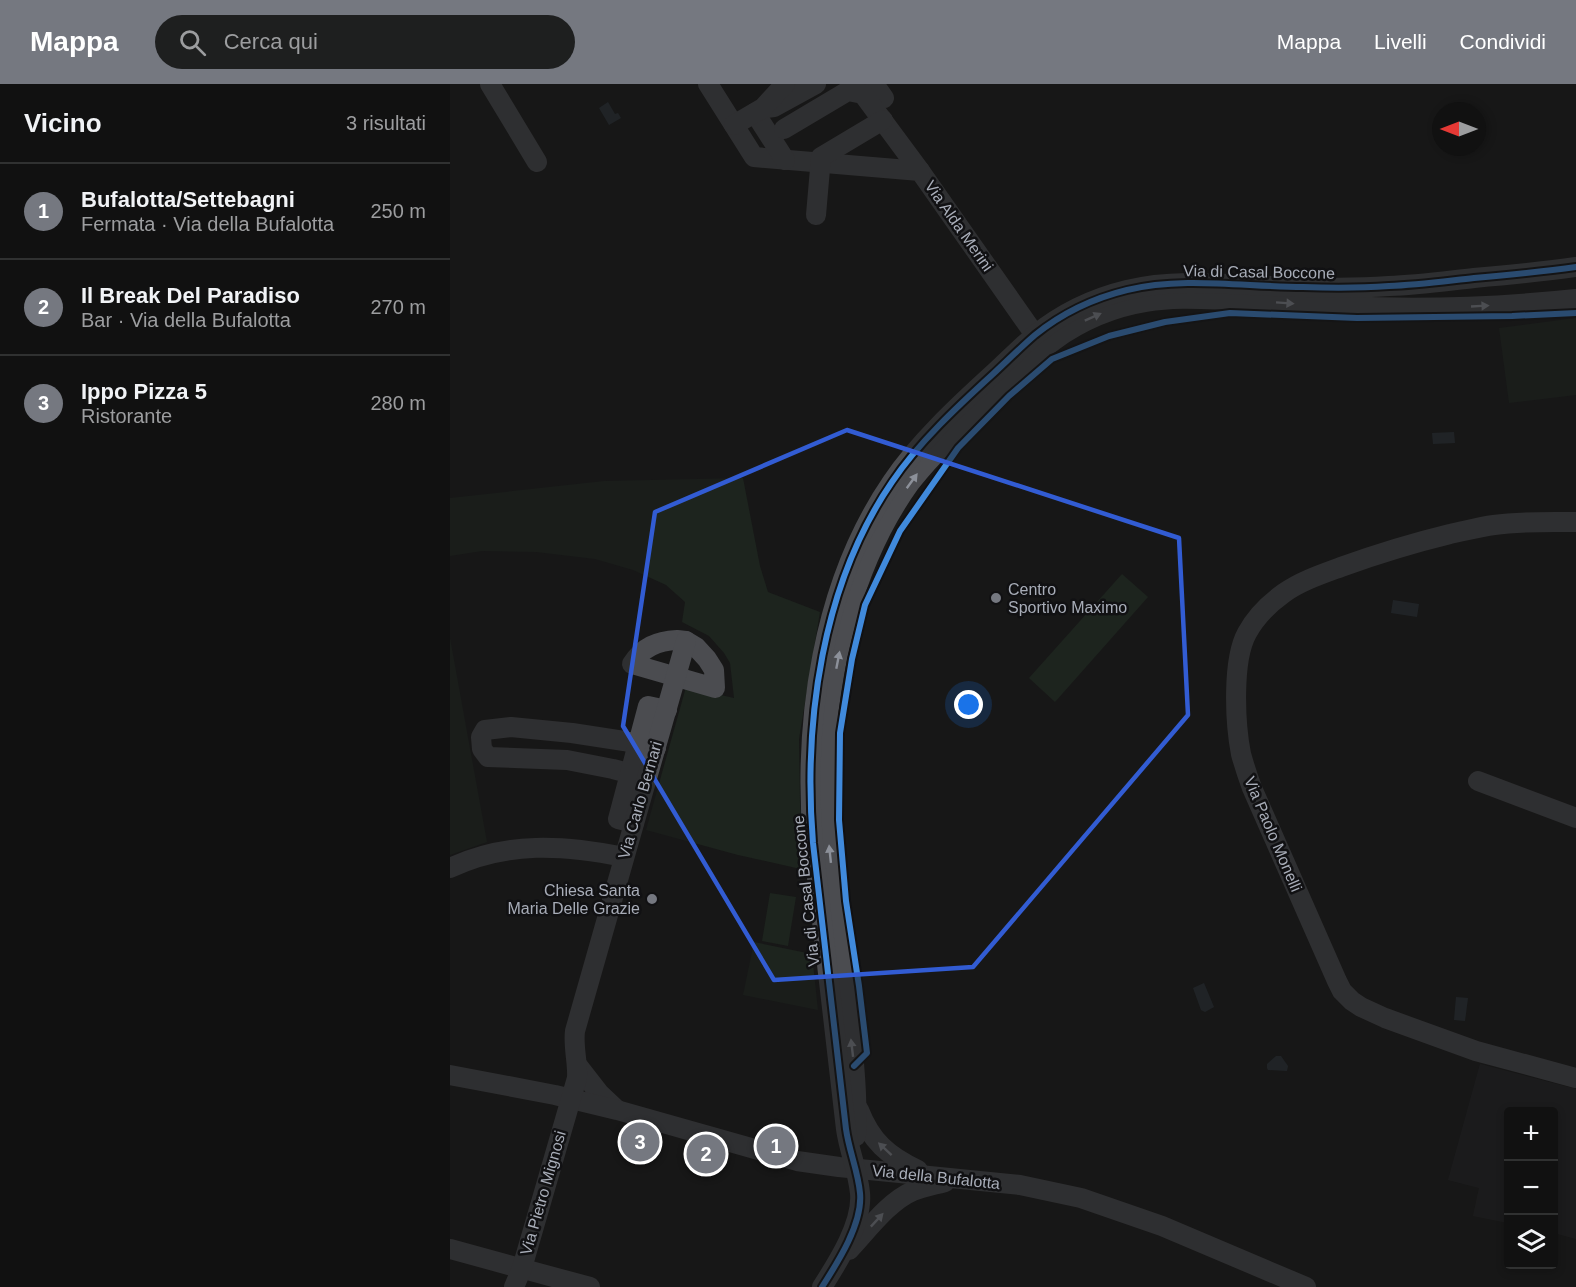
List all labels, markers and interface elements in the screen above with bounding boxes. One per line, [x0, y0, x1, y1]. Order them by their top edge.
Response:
search box [155, 15, 575, 69]
text: Mappa [30, 26, 119, 57]
icon: search [176, 26, 209, 59]
text: Cerca qui [224, 29, 318, 54]
text: Mappa [1277, 30, 1341, 53]
text: Livelli [1374, 30, 1427, 53]
text: Condividi [1460, 30, 1546, 53]
north arrow [1432, 102, 1486, 156]
text: Vicino [24, 108, 102, 138]
text: 3 risultati [346, 112, 426, 134]
street label: Via Alda Merini [922, 178, 996, 274]
text: Bufalotta/Settebagni [81, 187, 295, 212]
text: 1 [38, 200, 49, 222]
text: 250 m [370, 200, 426, 222]
text: Fermata · Via della Bufalotta [81, 213, 334, 235]
street label: Via di Casal Boccone [1183, 262, 1335, 282]
text: Il Break Del Paradiso [81, 283, 300, 308]
text: 2 [38, 296, 49, 318]
text: 270 m [370, 296, 426, 318]
one-way arrow [1276, 298, 1295, 308]
one-way arrow [1471, 301, 1490, 310]
text: Bar · Via della Bufalotta [81, 309, 291, 331]
one-way arrow [1084, 312, 1102, 322]
text: Ippo Pizza 5 [81, 379, 207, 404]
text: 3 [38, 392, 49, 414]
text: 280 m [370, 392, 426, 414]
text: Ristorante [81, 405, 172, 427]
one-way arrow [906, 474, 918, 490]
place label: Centro Sportivo Maximo [1008, 581, 1127, 616]
marker: Centro Sportivo Maximo [989, 591, 1003, 605]
one-way arrow [834, 650, 843, 669]
your location [954, 690, 983, 719]
street label: Via Carlo Bernari [615, 739, 665, 861]
street label: Via Paolo Monelli [1241, 774, 1305, 894]
street label: Via di Casal Boccone [790, 815, 822, 967]
one-way arrow [825, 844, 835, 863]
place label: Chiesa Santa Maria Delle Grazie [508, 882, 640, 917]
marker: Chiesa Santa Maria Delle Grazie [645, 892, 659, 906]
one-way arrow [847, 1038, 857, 1057]
map controls [1504, 1107, 1558, 1269]
button: + [1504, 1107, 1558, 1161]
pin: 3 [620, 1120, 660, 1164]
pin: 1 [756, 1124, 796, 1168]
street label: Via Pietro Mignosi [517, 1129, 569, 1257]
pin: 2 [686, 1132, 726, 1176]
one-way arrow [877, 1142, 892, 1156]
button: − [1504, 1161, 1558, 1215]
street label: Via della Bufalotta [871, 1162, 1001, 1192]
one-way arrow [870, 1213, 884, 1228]
button: layers [1504, 1215, 1558, 1269]

